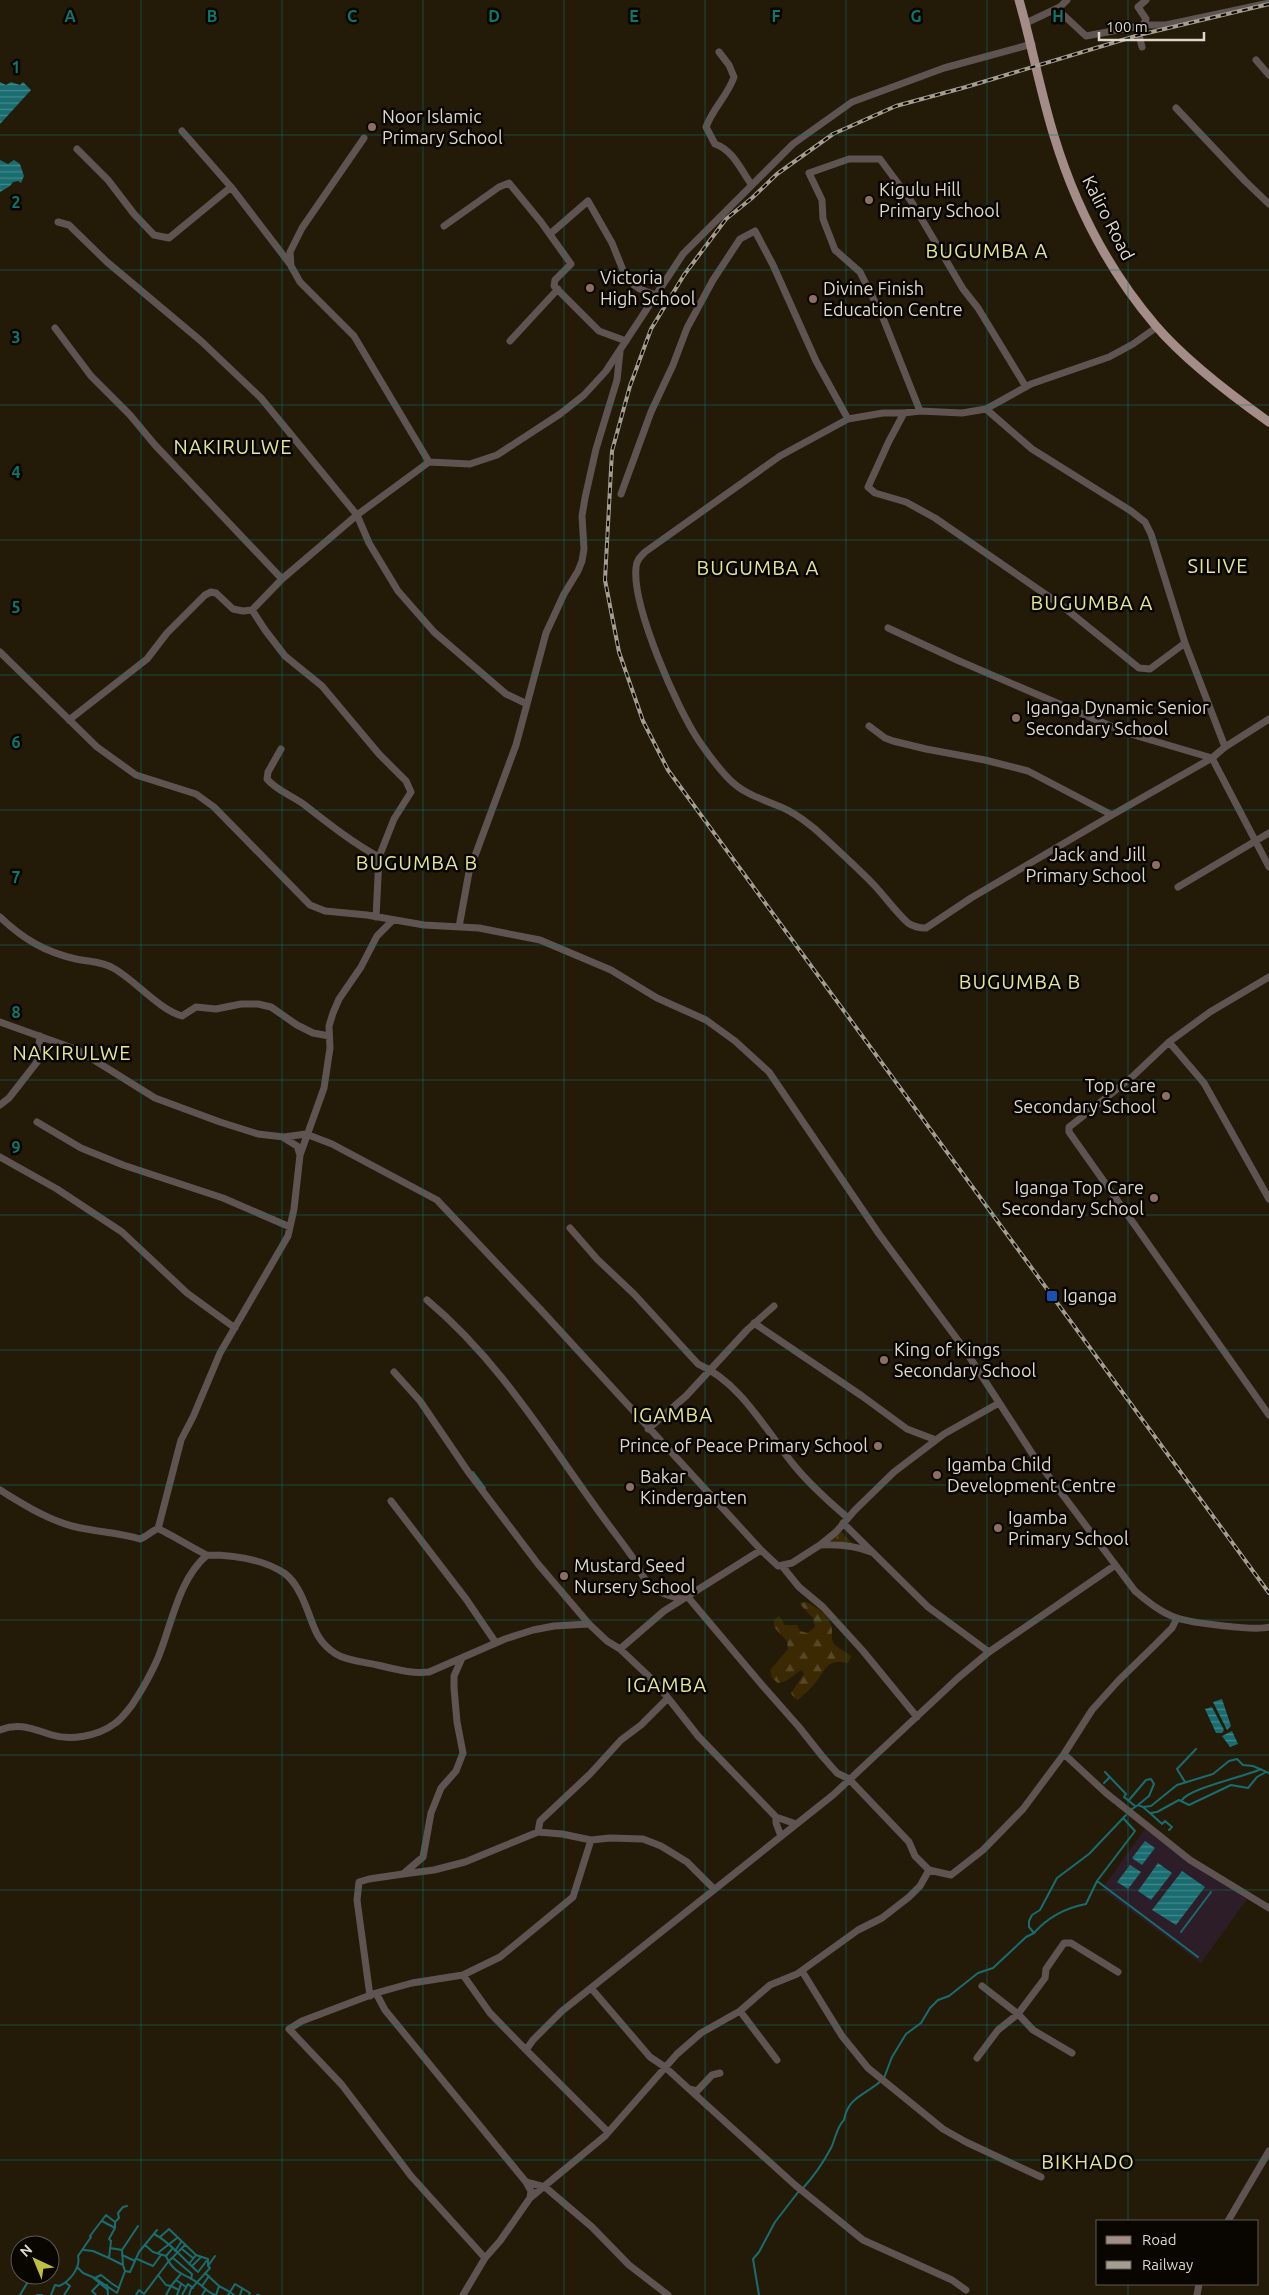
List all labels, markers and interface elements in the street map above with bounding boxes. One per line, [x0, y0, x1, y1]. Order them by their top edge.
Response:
text: A [64, 7, 76, 25]
text: B [207, 7, 217, 25]
text: C [347, 7, 357, 25]
text: D [488, 7, 500, 25]
text: E [629, 7, 639, 25]
text: F [772, 7, 781, 25]
text: G [910, 7, 922, 25]
text: H [1052, 7, 1064, 25]
scale bar [1099, 10, 1204, 42]
text: 100 m [1106, 18, 1148, 35]
text: 1 [11, 58, 21, 76]
place label: Noor Islamic Primary School [382, 106, 503, 147]
marker: Noor Islamic Primary School [366, 121, 378, 133]
street label: Kaliro Road [1079, 172, 1139, 263]
place label: Kigulu Hill Primary School [879, 179, 1000, 220]
text: 2 [11, 193, 21, 211]
marker: Kigulu Hill Primary School [863, 194, 875, 206]
district label: BUGUMBA A [926, 239, 1048, 262]
place label: Victoria High School [600, 267, 696, 308]
place label: Divine Finish Education Centre [823, 278, 963, 319]
marker: Victoria High School [584, 282, 596, 294]
marker: Divine Finish Education Centre [807, 293, 819, 305]
text: 3 [11, 328, 21, 346]
district label: NAKIRULWE [174, 435, 292, 458]
text: 4 [11, 463, 21, 481]
district label: SILIVE [1188, 554, 1248, 577]
district label: BUGUMBA A [697, 556, 819, 579]
district label: BUGUMBA A [1031, 591, 1153, 614]
text: 5 [11, 598, 21, 616]
place label: Iganga Dynamic Senior Secondary School [1026, 697, 1209, 738]
marker: Iganga Dynamic Senior Secondary School [1010, 712, 1022, 724]
text: 6 [11, 733, 21, 751]
place label: Jack and Jill Primary School [1025, 844, 1146, 885]
district label: BUGUMBA B [356, 851, 478, 874]
marker: Jack and Jill Primary School [1150, 859, 1162, 871]
text: 7 [11, 868, 21, 886]
district label: BUGUMBA B [959, 970, 1081, 993]
text: 8 [11, 1003, 21, 1021]
district label: NAKIRULWE [13, 1041, 131, 1064]
place label: Top Care Secondary School [1014, 1075, 1156, 1116]
marker: Top Care Secondary School [1160, 1090, 1172, 1102]
text: 9 [11, 1138, 21, 1156]
place label: Iganga Top Care Secondary School [1002, 1177, 1144, 1218]
marker: Iganga Top Care Secondary School [1148, 1192, 1160, 1204]
place label: Iganga [1063, 1285, 1117, 1305]
marker: Iganga [1045, 1289, 1059, 1303]
place label: King of Kings Secondary School [894, 1339, 1036, 1380]
marker: King of Kings Secondary School [878, 1354, 890, 1366]
district label: IGAMBA [633, 1403, 713, 1426]
place label: Prince of Peace Primary School [619, 1435, 868, 1455]
marker: Prince of Peace Primary School [872, 1440, 884, 1452]
place label: Igamba Child Development Centre [947, 1454, 1116, 1495]
place label: Bakar Kindergarten [640, 1466, 747, 1507]
marker: Igamba Child Development Centre [931, 1469, 943, 1481]
marker: Bakar Kindergarten [624, 1481, 636, 1493]
place label: Igamba Primary School [1008, 1507, 1129, 1548]
marker: Igamba Primary School [992, 1522, 1004, 1534]
place label: Mustard Seed Nursery School [574, 1555, 696, 1596]
marker: Mustard Seed Nursery School [558, 1570, 570, 1582]
district label: IGAMBA [627, 1673, 707, 1696]
district label: BIKHADO [1041, 2150, 1135, 2173]
legend [1096, 2220, 1259, 2285]
text: Road [1142, 2231, 1177, 2248]
north arrow [10, 2235, 60, 2285]
text: N [17, 2241, 35, 2260]
text: Railway [1142, 2256, 1193, 2273]

